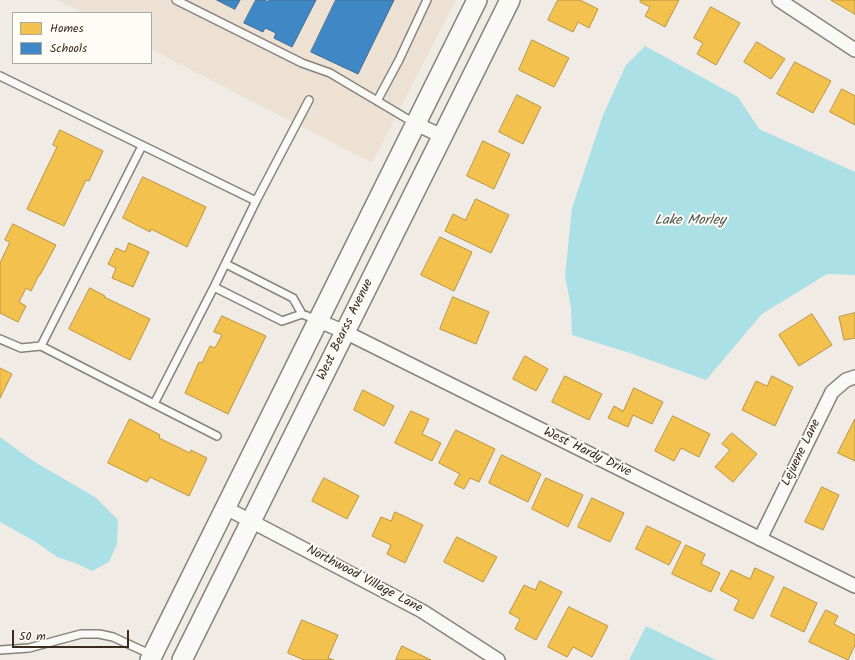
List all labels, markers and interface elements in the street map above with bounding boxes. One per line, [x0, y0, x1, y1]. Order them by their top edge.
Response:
legend [12, 12, 152, 64]
text: Homes [50, 19, 84, 38]
text: Schools [50, 39, 87, 58]
water label: Lake Morley [654, 214, 726, 230]
street label: West Bearss Avenue [315, 277, 377, 383]
street label: Lejuene Lane [779, 417, 825, 489]
street label: West Hardy Drive [541, 425, 633, 481]
street label: Northwood Village Lane [303, 543, 425, 617]
scale bar [14, 622, 131, 648]
text: 50 m [19, 627, 46, 646]

